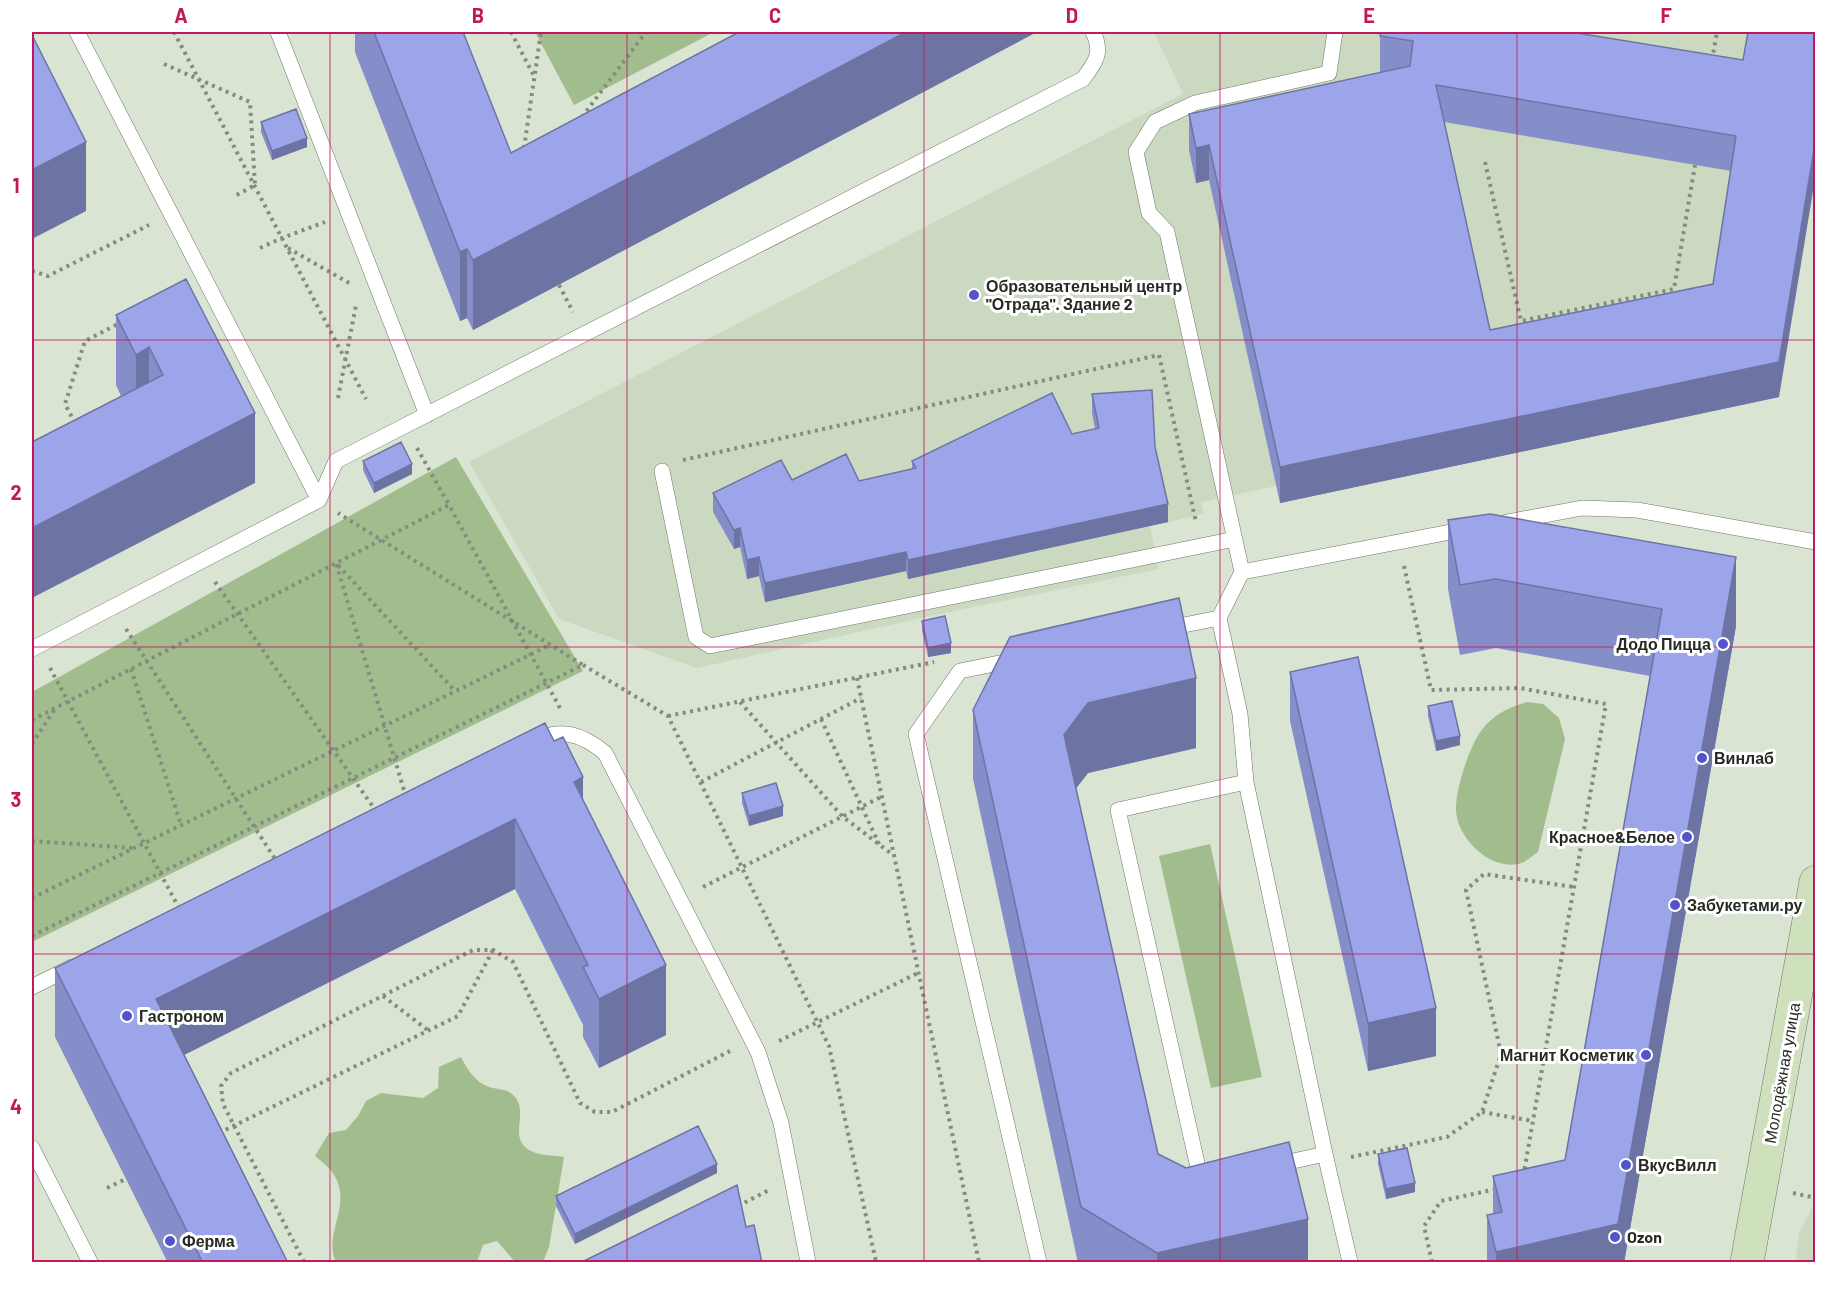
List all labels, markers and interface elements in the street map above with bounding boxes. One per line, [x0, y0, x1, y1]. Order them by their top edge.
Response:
text: A [174, 3, 188, 27]
text: B [472, 3, 484, 27]
text: C [769, 3, 781, 27]
text: D [1066, 3, 1078, 27]
text: E [1363, 3, 1375, 27]
text: F [1660, 3, 1672, 27]
text: 1 [12, 173, 20, 197]
place label: Образовательный центр "Отрада". Здание 2 [986, 276, 1182, 313]
marker: Образовательный центр "Отрада". Здание 2 [967, 288, 981, 302]
text: 2 [10, 480, 22, 504]
place label: Додо Пицца [1617, 634, 1711, 653]
marker: Додо Пицца [1716, 637, 1730, 651]
place label: Винлаб [1714, 748, 1774, 767]
marker: Винлаб [1695, 751, 1709, 765]
text: 3 [11, 787, 21, 811]
place label: Красное&Белое [1549, 827, 1675, 846]
marker: Красное&Белое [1680, 830, 1694, 844]
place label: Забукетами.ру [1687, 895, 1802, 914]
marker: Забукетами.ру [1668, 898, 1682, 912]
street label: Молодёжная улица [1760, 1001, 1803, 1145]
place label: Гастроном [139, 1006, 224, 1025]
marker: Гастроном [120, 1009, 134, 1023]
place label: Магнит Косметик [1500, 1045, 1635, 1064]
marker: Магнит Косметик [1639, 1048, 1653, 1062]
text: 4 [10, 1094, 22, 1118]
place label: ВкусВилл [1638, 1155, 1717, 1174]
marker: ВкусВилл [1619, 1158, 1633, 1172]
place label: Ozon [1627, 1227, 1662, 1246]
marker: Ozon [1608, 1230, 1622, 1244]
place label: Ферма [182, 1231, 235, 1250]
marker: Ферма [163, 1234, 177, 1248]

